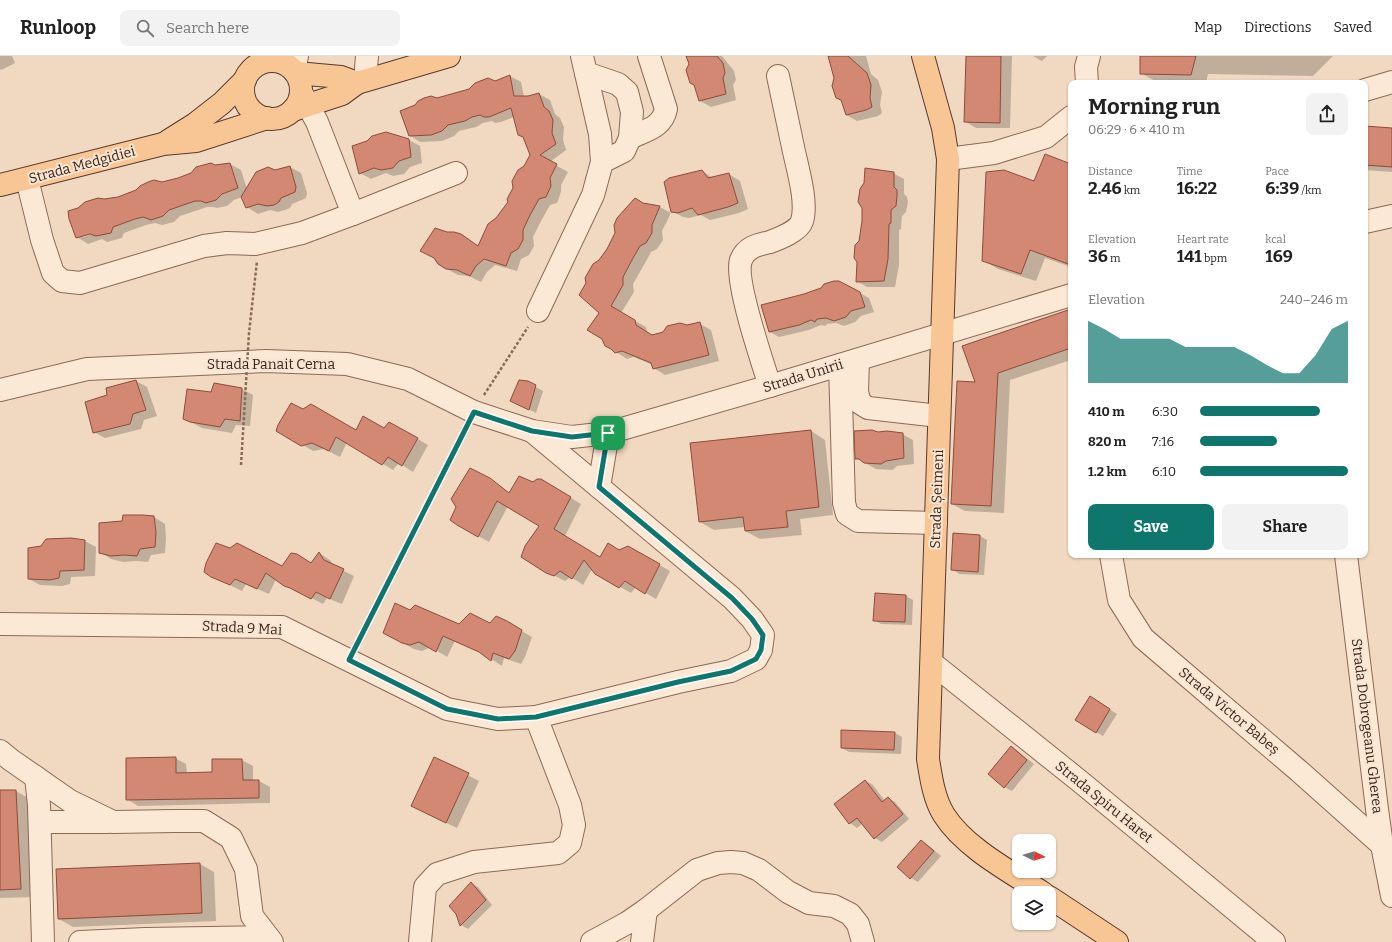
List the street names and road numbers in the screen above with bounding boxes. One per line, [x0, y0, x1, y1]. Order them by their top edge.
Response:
street label: Strada Medgidiei [27, 143, 137, 187]
street label: Strada Panait Cerna [207, 356, 335, 373]
street label: Strada Unirii [761, 356, 845, 396]
street label: Strada Șeimeni [927, 449, 948, 549]
street label: Strada 9 Mai [201, 617, 283, 639]
street label: Strada Dobrogeanu Gherea [1348, 637, 1386, 815]
street label: Strada Victor Babeș [1174, 664, 1283, 759]
street label: Strada Spiru Haret [1052, 757, 1156, 847]

